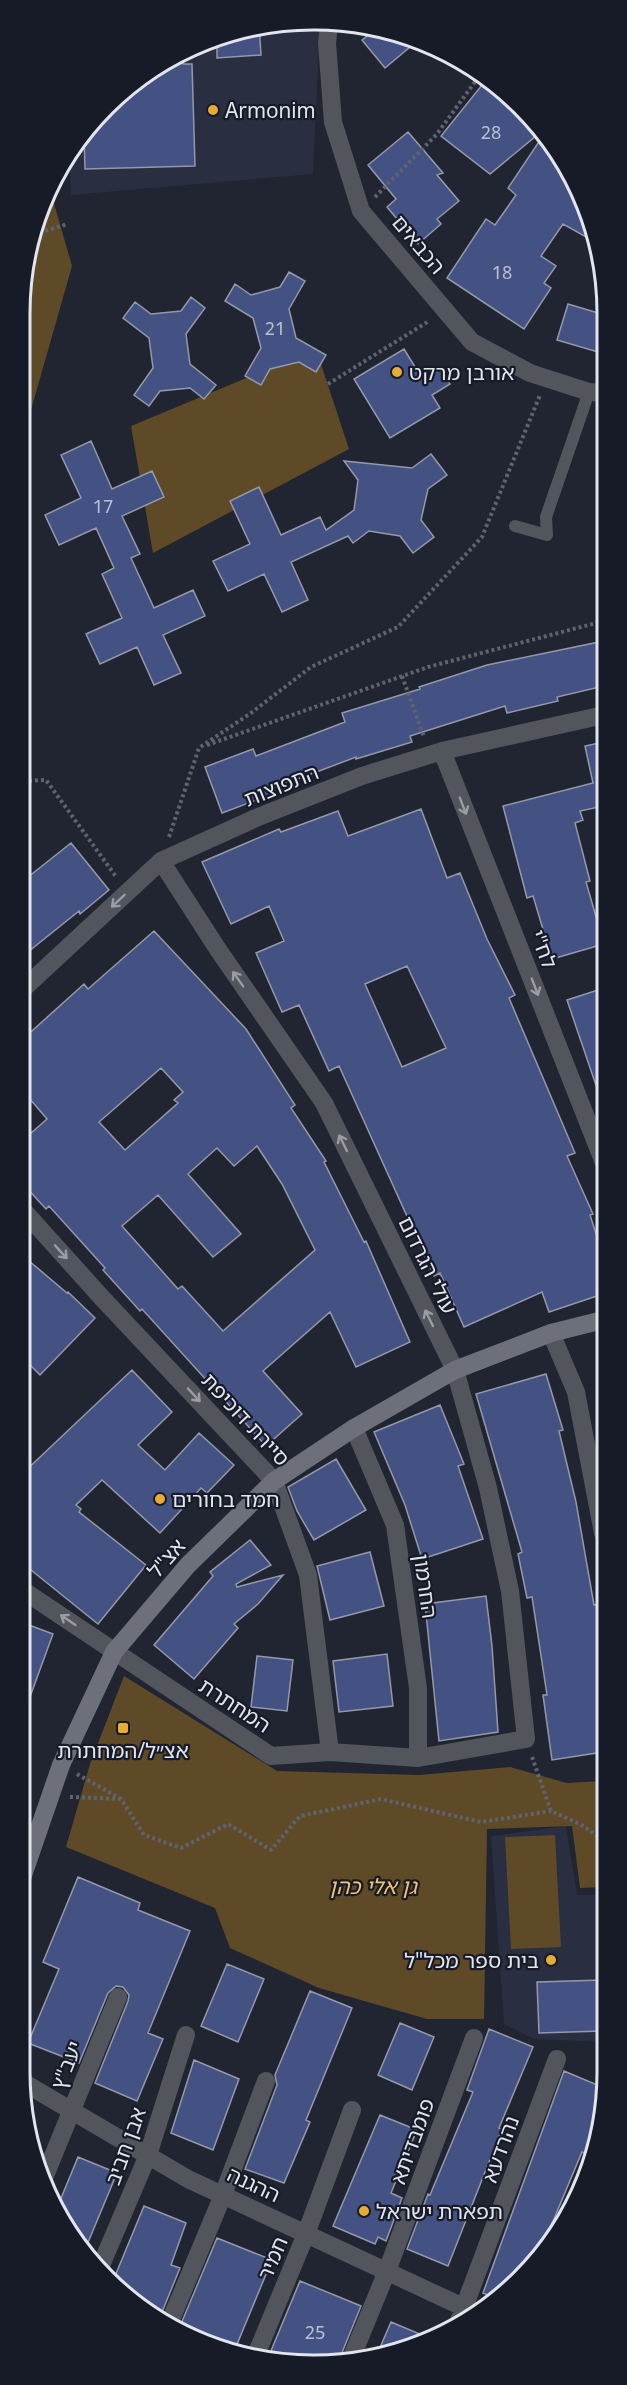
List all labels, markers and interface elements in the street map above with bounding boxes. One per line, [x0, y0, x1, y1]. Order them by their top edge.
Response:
place label: Armonim [225, 96, 316, 124]
marker: Armonim [206, 103, 220, 117]
house number: 28 [481, 120, 501, 144]
street label: הכבאים [386, 209, 452, 279]
house number: 18 [492, 260, 512, 284]
house number: 21 [265, 316, 285, 340]
place label: אורבן מרקט [409, 358, 514, 386]
marker: אורבן מרקט [390, 365, 404, 379]
house number: 17 [93, 494, 113, 518]
street label: התפוצות [239, 757, 323, 813]
one-way arrow [459, 796, 470, 815]
one-way arrow [111, 894, 126, 908]
street label: לח"י [524, 926, 564, 972]
one-way arrow [232, 971, 244, 987]
one-way arrow [530, 978, 541, 996]
one-way arrow [337, 1134, 349, 1152]
street label: עולי הגרדום [392, 1211, 464, 1319]
one-way arrow [54, 1244, 68, 1259]
one-way arrow [423, 1309, 434, 1327]
street label: סיירת דוכיפת [196, 1367, 296, 1471]
one-way arrow [187, 1388, 201, 1403]
place label: חמד בחורים [172, 1485, 280, 1513]
marker: חמד בחורים [153, 1492, 167, 1506]
street label: אצ"ל [141, 1532, 191, 1584]
street label: החרמון [408, 1552, 444, 1620]
one-way arrow [59, 1614, 76, 1627]
street label: המחתרת [194, 1671, 276, 1739]
marker: אצ״ל/המחתרת [116, 1721, 130, 1735]
place label: אצ״ל/המחתרת [57, 1736, 189, 1764]
park label: גן אלי כהן [329, 1872, 419, 1900]
place label: בית ספר מכל"ל [404, 1946, 539, 1974]
marker: בית ספר מכל"ל [544, 1953, 558, 1967]
street label: יעב"ץ [44, 2037, 88, 2093]
street label: פומבדיתא [384, 2094, 440, 2188]
street label: אבן חביב [98, 2103, 152, 2189]
street label: נהרדעא [475, 2112, 525, 2186]
street label: ההגנה [223, 2160, 285, 2208]
place label: תפארת ישראל [376, 2197, 503, 2225]
marker: תפארת ישראל [357, 2204, 371, 2218]
street label: חמיר [250, 2232, 294, 2284]
house number: 25 [305, 2320, 325, 2344]

